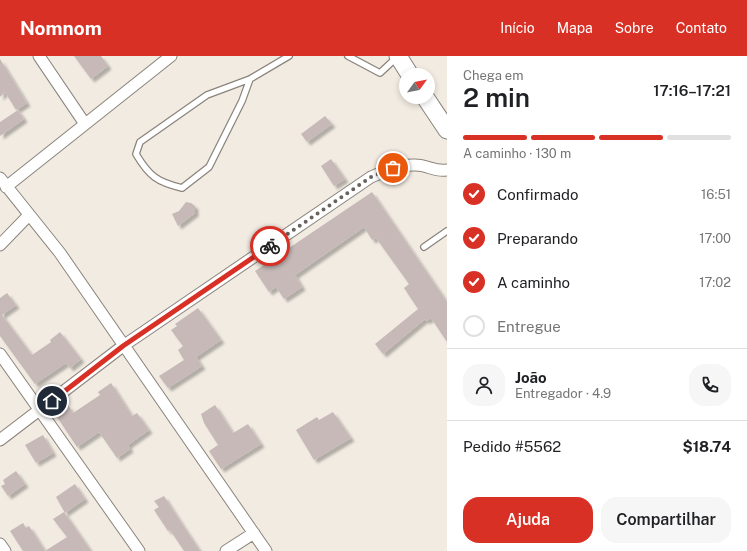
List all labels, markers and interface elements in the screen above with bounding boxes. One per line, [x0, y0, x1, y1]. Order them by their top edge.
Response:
text: Nomnom [20, 17, 102, 39]
text: Início [500, 20, 535, 36]
text: Mapa [557, 20, 593, 36]
text: Sobre [615, 20, 654, 36]
text: Contato [676, 20, 727, 36]
north arrow [399, 68, 435, 104]
map controls [399, 68, 435, 104]
text: Chega em [463, 68, 523, 83]
text: 2 min [463, 82, 530, 113]
text: 17:16–17:21 [653, 82, 731, 99]
text: A caminho · 130 m [463, 146, 571, 161]
pin [376, 151, 410, 185]
icon: bag [382, 157, 404, 179]
icon: check [463, 183, 485, 205]
text: Confirmado [497, 186, 578, 203]
text: 16:51 [701, 187, 731, 202]
courier [250, 226, 290, 266]
icon: check [463, 227, 485, 249]
text: Preparando [497, 230, 578, 247]
text: 17:00 [699, 231, 731, 246]
icon: bike [259, 235, 281, 257]
icon: check [463, 271, 485, 293]
text: A caminho [497, 274, 570, 291]
text: 17:02 [699, 275, 731, 290]
text: Entregue [497, 318, 561, 335]
button: person [463, 364, 505, 406]
button: phone [689, 364, 731, 406]
text: João [515, 369, 547, 386]
pin [35, 384, 69, 418]
text: Entregador · 4.9 [515, 386, 611, 401]
icon: home [41, 390, 63, 412]
text: Pedido #5562 [463, 438, 561, 455]
text: $18.74 [682, 438, 731, 455]
button: Ajuda [463, 497, 593, 543]
button: Compartilhar [601, 497, 731, 543]

